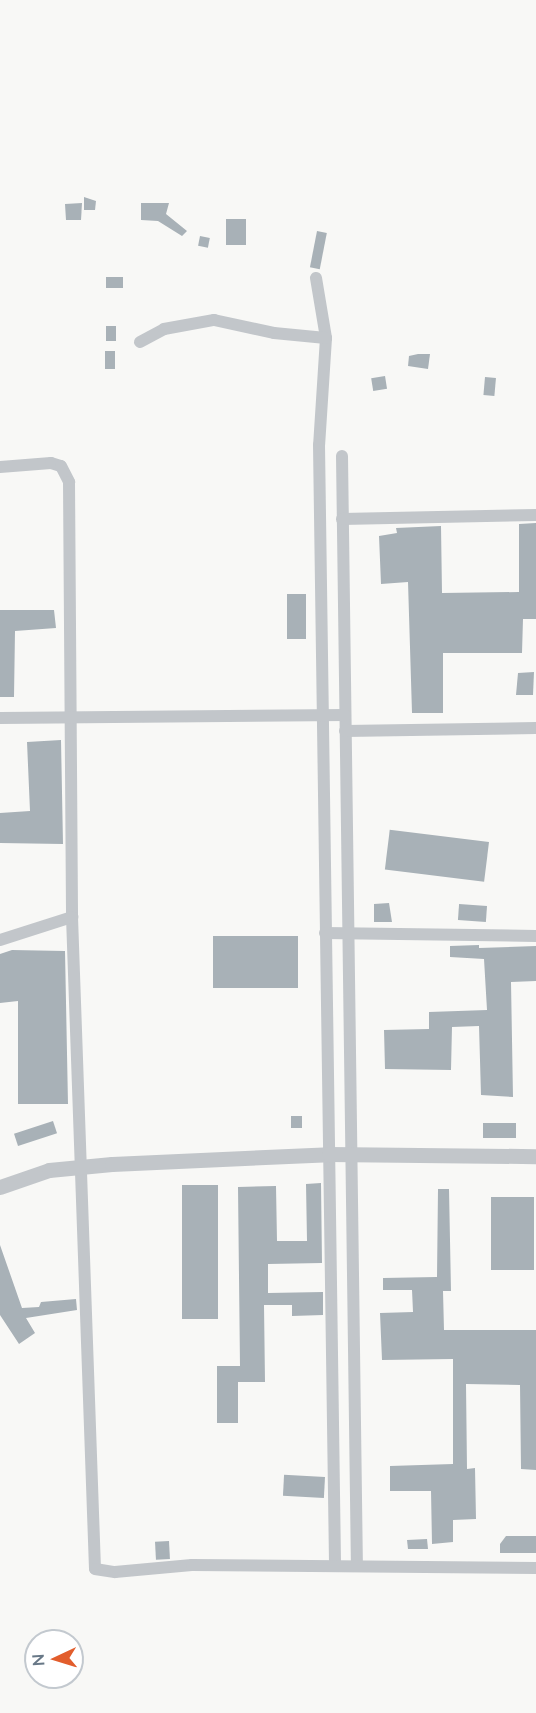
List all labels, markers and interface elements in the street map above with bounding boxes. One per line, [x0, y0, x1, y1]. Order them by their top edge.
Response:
north arrow [24, 1629, 84, 1689]
text: N [28, 1653, 47, 1667]

